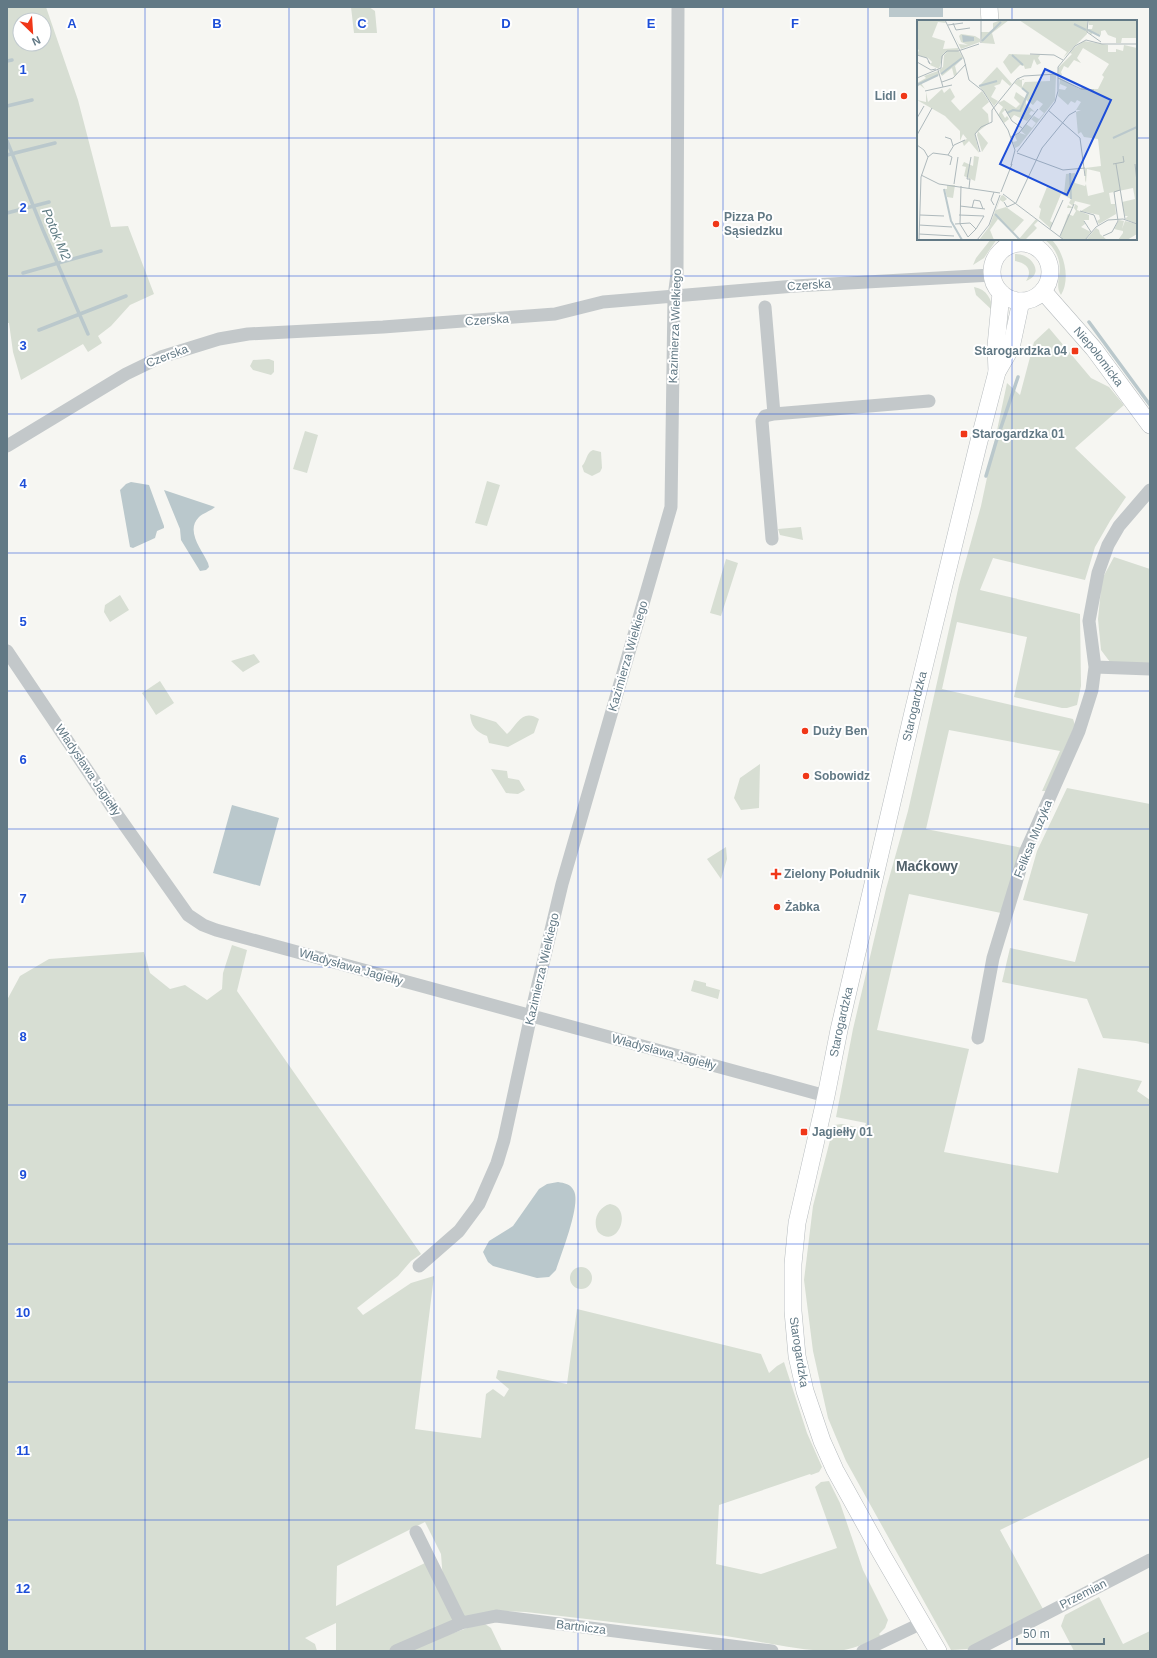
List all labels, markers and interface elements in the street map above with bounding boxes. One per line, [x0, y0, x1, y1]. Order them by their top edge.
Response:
north arrow [12, 12, 52, 52]
text: A [67, 16, 77, 31]
text: B [212, 16, 222, 31]
text: C [357, 16, 367, 31]
text: D [501, 16, 511, 31]
text: E [647, 16, 656, 31]
text: F [791, 16, 799, 31]
inset map [917, 20, 1137, 240]
text: N [30, 34, 42, 48]
text: 1 [19, 62, 27, 77]
place label: Lidl [875, 89, 896, 103]
marker: Lidl [899, 91, 909, 101]
text: 2 [19, 200, 27, 215]
water label: Potok M2 [39, 206, 74, 263]
place label: Pizza Po Sąsiedzku [724, 210, 783, 238]
marker: Pizza Po Sąsiedzku [711, 219, 721, 229]
street label: Kazimierza Wielkiego [666, 268, 684, 384]
street label: Czerska [787, 276, 832, 294]
street label: Czerska [465, 311, 510, 329]
street label: Niepołomicka [1071, 324, 1126, 389]
text: 3 [19, 338, 27, 353]
street label: Czerska [144, 341, 190, 370]
place label: Starogardzka 04 [974, 344, 1067, 358]
marker: Starogardzka 04 [1070, 346, 1080, 356]
place label: Starogardzka 01 [972, 427, 1065, 441]
marker: Starogardzka 01 [959, 429, 969, 439]
text: 4 [19, 476, 27, 491]
street label: Kazimierza Wielkiego [605, 599, 651, 713]
text: 5 [19, 614, 27, 629]
street label: Starogardzka [899, 670, 930, 743]
street label: Władysława Jagiełły [52, 722, 124, 818]
place label: Duży Ben [813, 724, 868, 738]
marker: Duży Ben [800, 726, 810, 736]
text: 6 [19, 752, 27, 767]
place label: Sobowidz [814, 769, 870, 783]
marker: Sobowidz [801, 771, 811, 781]
street label: Feliksa Muzyka [1011, 798, 1055, 880]
district label: Maćkowy [896, 858, 958, 874]
place label: Zielony Południk [784, 867, 880, 881]
marker: Zielony Południk [771, 869, 781, 879]
text: 7 [19, 891, 27, 906]
place label: Żabka [785, 899, 820, 914]
marker: Żabka [772, 902, 782, 912]
street label: Kazimierza Wielkiego [522, 911, 562, 1026]
street label: Władysława Jagiełły [297, 945, 405, 989]
street label: Starogardzka [827, 985, 856, 1058]
text: 8 [19, 1029, 27, 1044]
street label: Władysława Jagiełły [610, 1031, 718, 1073]
place label: Jagiełły 01 [812, 1125, 873, 1139]
marker: Jagiełły 01 [799, 1127, 809, 1137]
text: 9 [19, 1167, 27, 1182]
text: 10 [16, 1305, 30, 1320]
street label: Starogardzka [787, 1316, 812, 1389]
text: 11 [16, 1443, 30, 1458]
street label: Przemian [1057, 1576, 1109, 1612]
text: 12 [16, 1581, 30, 1596]
street label: Bartnicza [555, 1617, 607, 1637]
scale bar [1017, 1620, 1104, 1646]
text: 50 m [1023, 1627, 1050, 1641]

